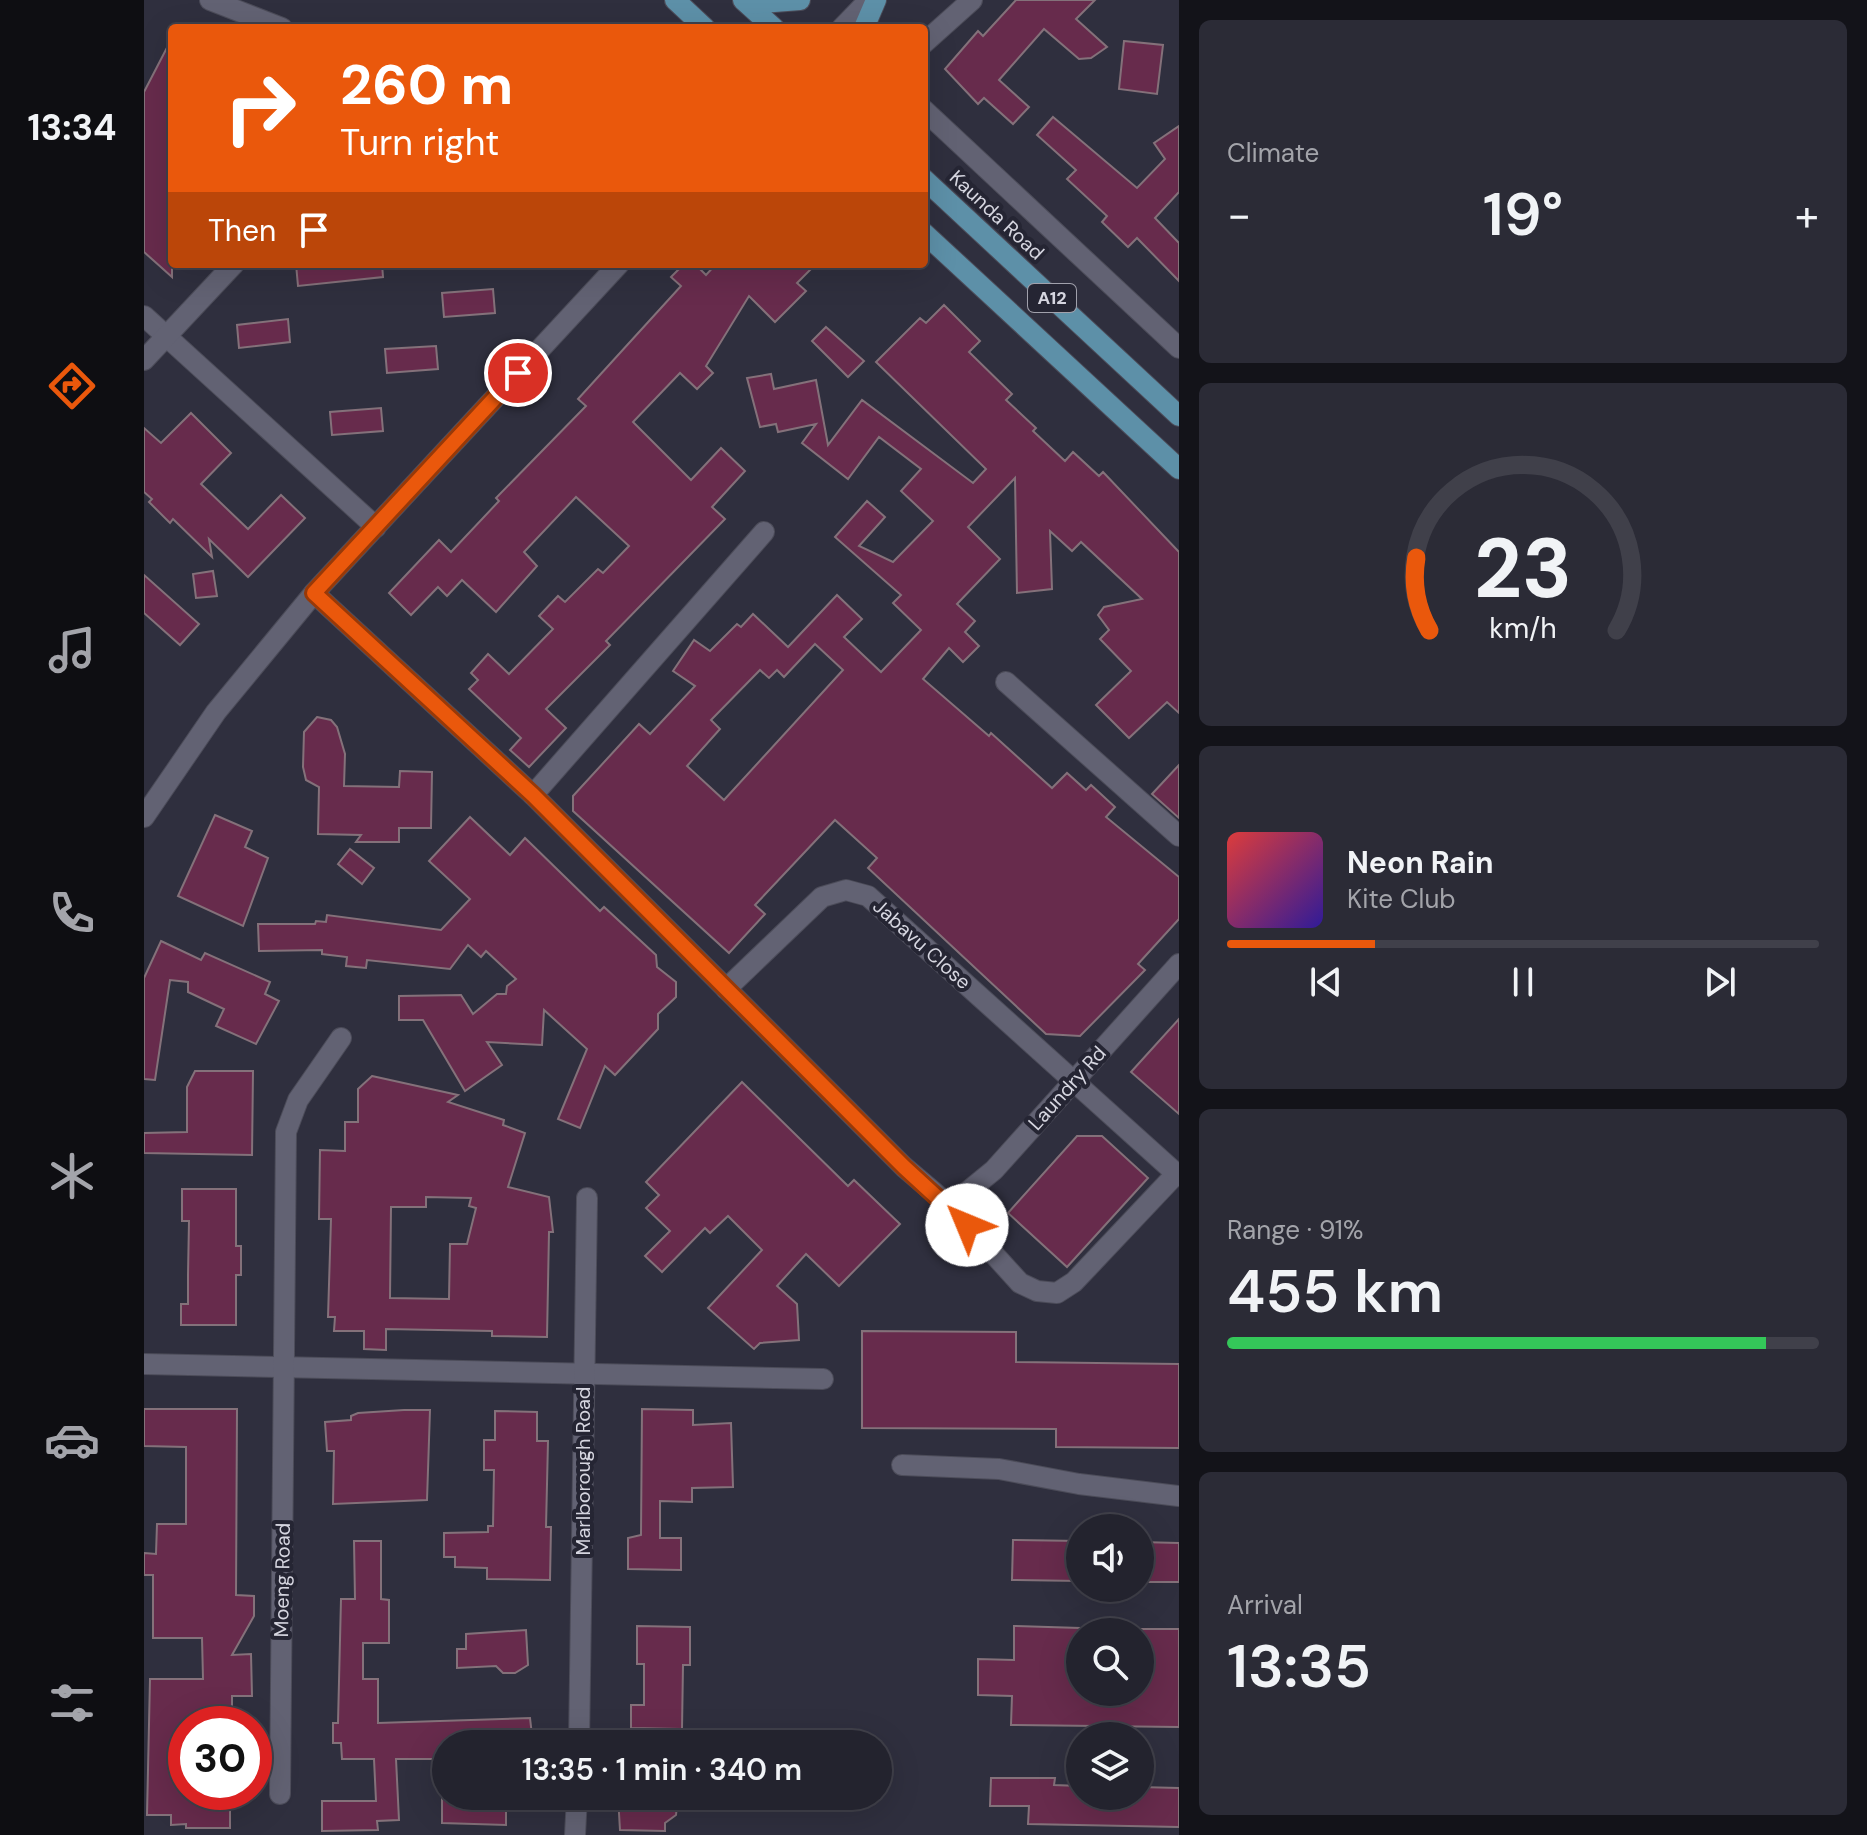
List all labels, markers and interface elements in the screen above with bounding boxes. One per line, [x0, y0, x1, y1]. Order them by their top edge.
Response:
text: 260 m [340, 48, 513, 121]
icon: right [208, 56, 312, 160]
text: 13:34 [27, 104, 117, 151]
text: Turn right [340, 119, 499, 166]
text: Climate [1227, 136, 1319, 170]
street label: Kaunda Road [944, 164, 1050, 266]
text: 19° [1483, 175, 1563, 254]
text: − [1227, 186, 1251, 244]
text: + [1795, 186, 1819, 244]
icon: arrive [292, 208, 336, 252]
text: Then [208, 211, 276, 250]
road number: A12 [1028, 284, 1076, 312]
pin [484, 339, 552, 407]
icon: arrive [496, 351, 540, 395]
icon: directions [44, 358, 100, 414]
text: 23 [1474, 513, 1572, 622]
text: km/h [1489, 610, 1557, 647]
icon: music [44, 622, 100, 678]
text: Neon Rain [1347, 843, 1493, 882]
text: Kite Club [1347, 882, 1456, 916]
icon: phone [44, 885, 100, 941]
street label: Jabavu Close [867, 893, 977, 995]
icon: previous [1304, 960, 1348, 1004]
icon: pause [1501, 960, 1545, 1004]
icon: next [1698, 960, 1742, 1004]
street label: Laundry Rd [1022, 1040, 1112, 1136]
icon: climate [44, 1148, 100, 1204]
position arrow [925, 1183, 1009, 1267]
text: Range · 91% [1227, 1213, 1363, 1247]
text: 455 km [1227, 1252, 1443, 1331]
street label: Marlborough Road [570, 1387, 596, 1555]
icon: car [44, 1412, 100, 1468]
map controls [1066, 1514, 1154, 1810]
button: sound [1066, 1514, 1154, 1602]
street label: Moeng Road [268, 1523, 296, 1637]
text: Arrival [1227, 1588, 1303, 1622]
button: search [1066, 1618, 1154, 1706]
text: 13:35 [1227, 1627, 1371, 1706]
icon: filters [44, 1675, 100, 1731]
speed limit sign: 30 [168, 1706, 272, 1810]
button: layers [1066, 1722, 1154, 1810]
text: 13:35 · 1 min · 340 m [522, 1750, 802, 1789]

